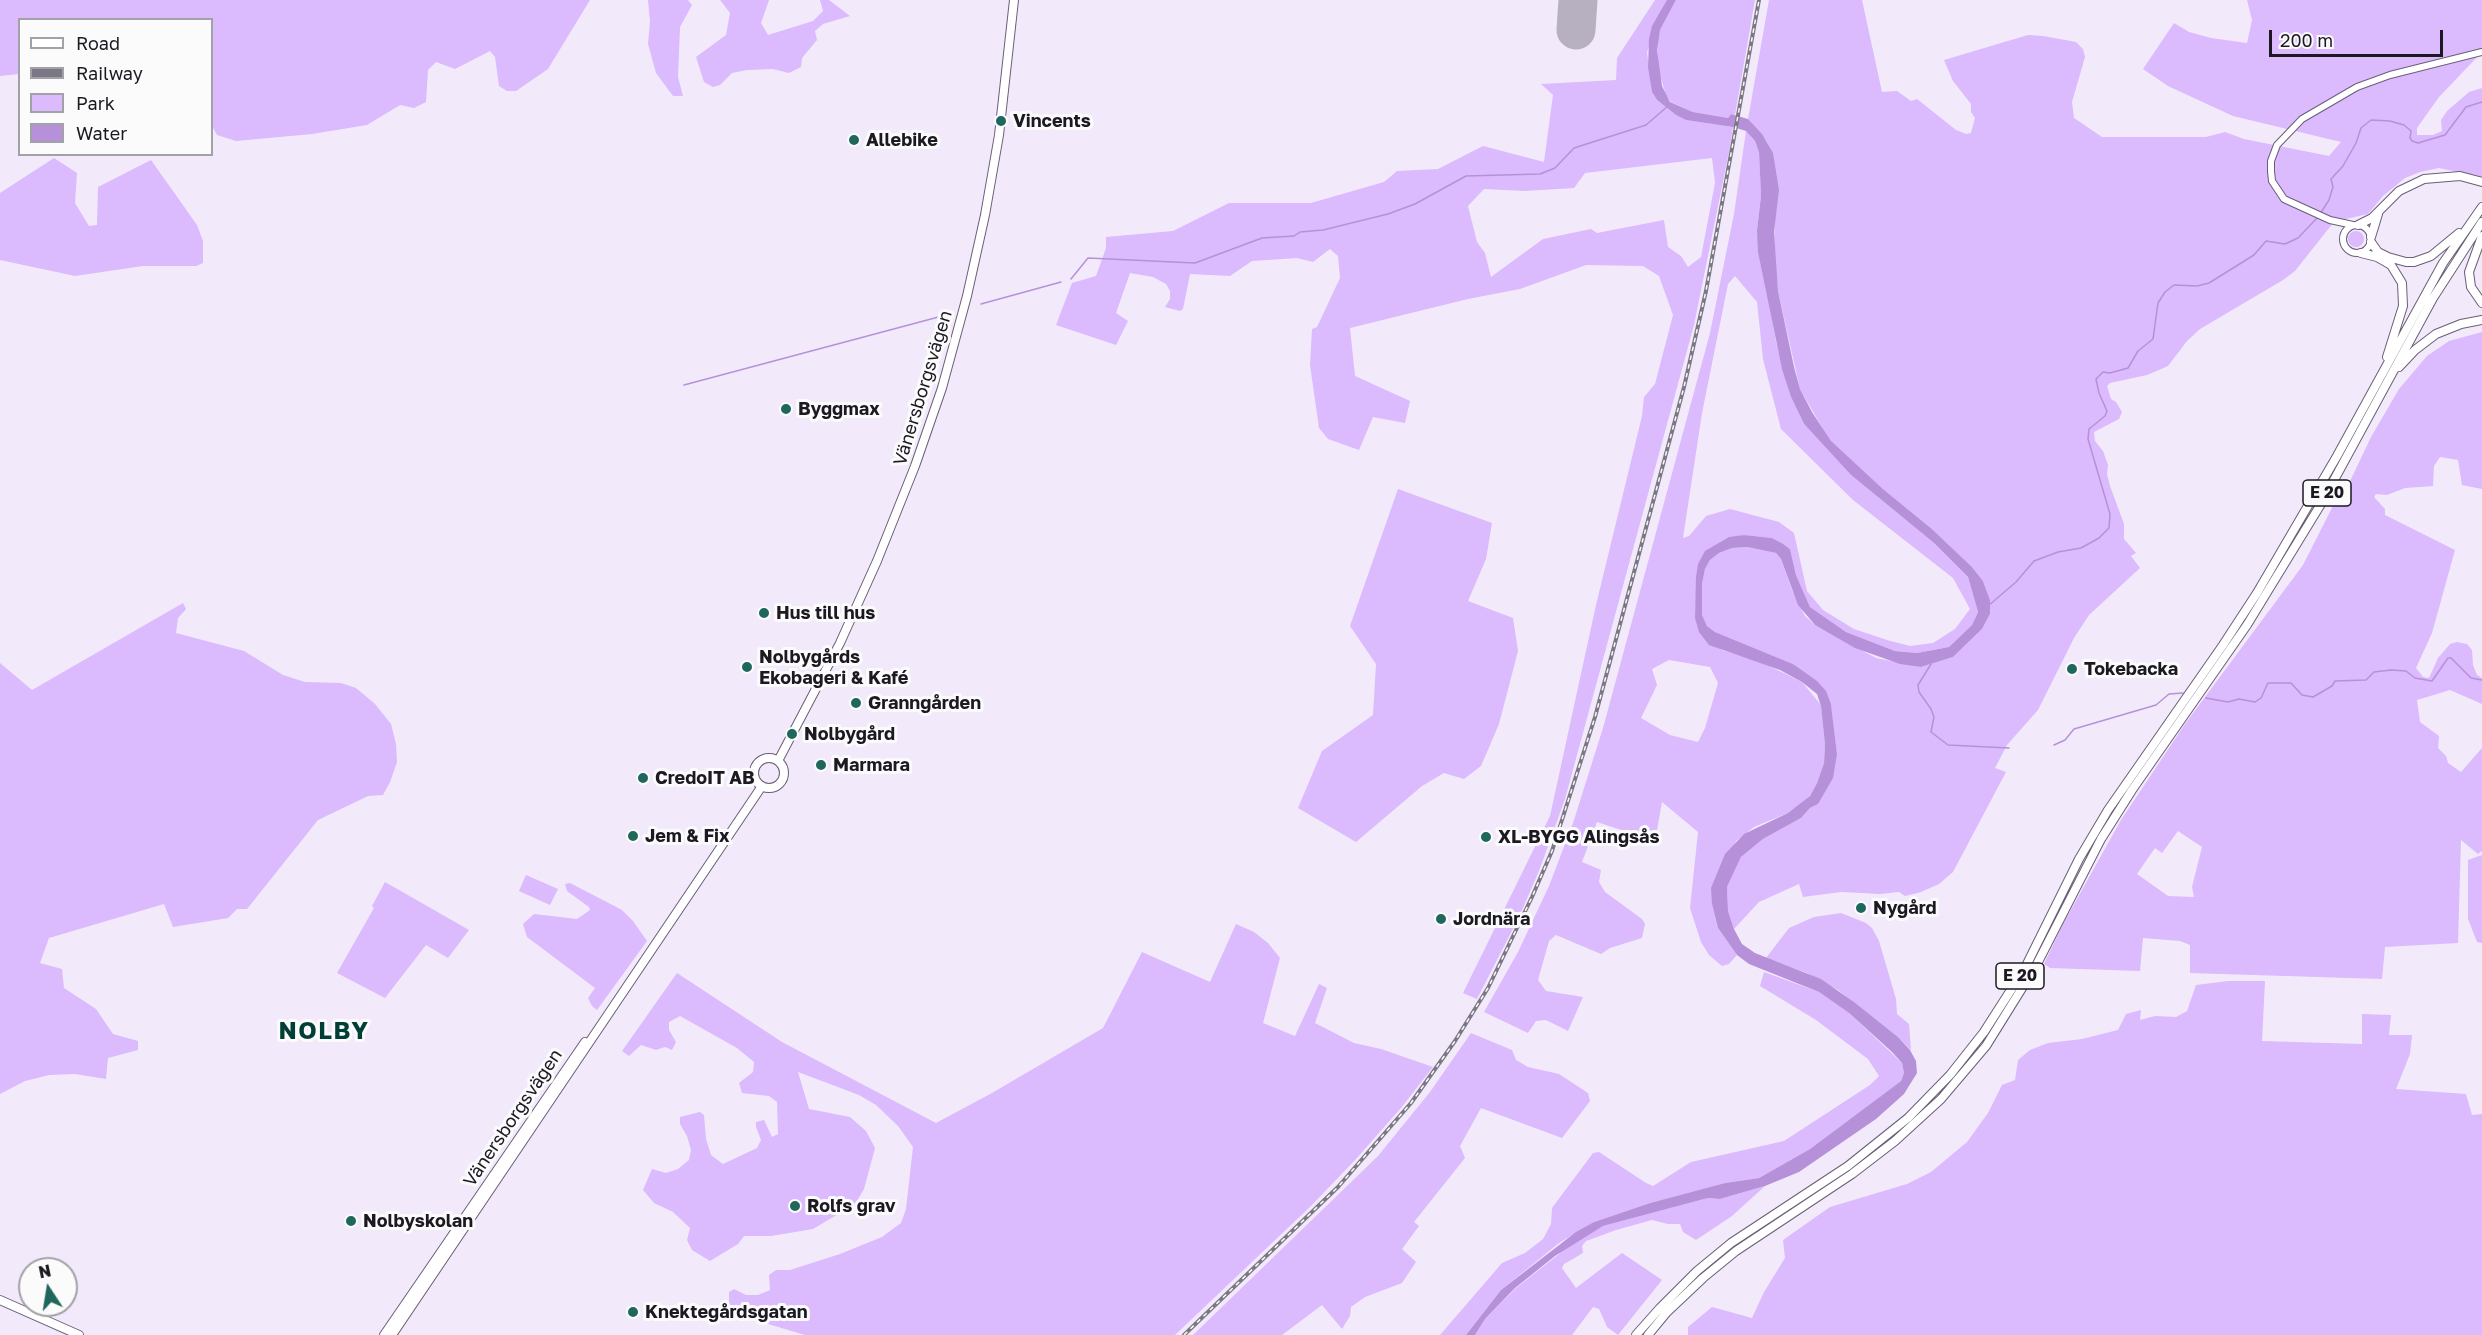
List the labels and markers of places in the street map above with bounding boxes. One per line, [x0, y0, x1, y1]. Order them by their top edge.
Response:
place label: Vincents [1013, 110, 1091, 132]
marker: Vincents [994, 114, 1008, 128]
place label: Allebike [866, 129, 938, 151]
marker: Allebike [847, 133, 861, 147]
place label: Byggmax [798, 398, 880, 420]
marker: Byggmax [779, 402, 793, 416]
place label: Hus till hus [776, 602, 875, 624]
marker: Hus till hus [757, 606, 771, 620]
place label: Nolbygårds Ekobageri & Kafé [759, 646, 908, 688]
place label: Tokebacka [2084, 658, 2178, 680]
marker: Nolbygårds Ekobageri & Kafé [740, 660, 754, 674]
marker: Tokebacka [2065, 662, 2079, 676]
place label: Granngården [868, 692, 981, 714]
marker: Granngården [849, 696, 863, 710]
place label: Nolbygård [804, 723, 895, 745]
marker: Nolbygård [785, 727, 799, 741]
place label: Marmara [833, 754, 910, 776]
marker: Marmara [814, 758, 828, 772]
place label: CredoIT AB [655, 767, 755, 789]
marker: CredoIT AB [636, 771, 650, 785]
place label: Jem & Fix [645, 825, 729, 847]
place label: XL-BYGG Alingsås [1498, 826, 1660, 848]
marker: Jem & Fix [626, 829, 640, 843]
marker: XL-BYGG Alingsås [1479, 830, 1493, 844]
place label: Nygård [1873, 897, 1936, 919]
marker: Nygård [1854, 901, 1868, 915]
place label: Jordnära [1453, 908, 1530, 930]
marker: Jordnära [1434, 912, 1448, 926]
place label: Rolfs grav [807, 1195, 896, 1217]
marker: Rolfs grav [788, 1199, 802, 1213]
place label: Nolbyskolan [363, 1210, 473, 1232]
marker: Nolbyskolan [344, 1214, 358, 1228]
place label: Knektegårdsgatan [645, 1301, 808, 1323]
marker: Knektegårdsgatan [626, 1305, 640, 1319]

